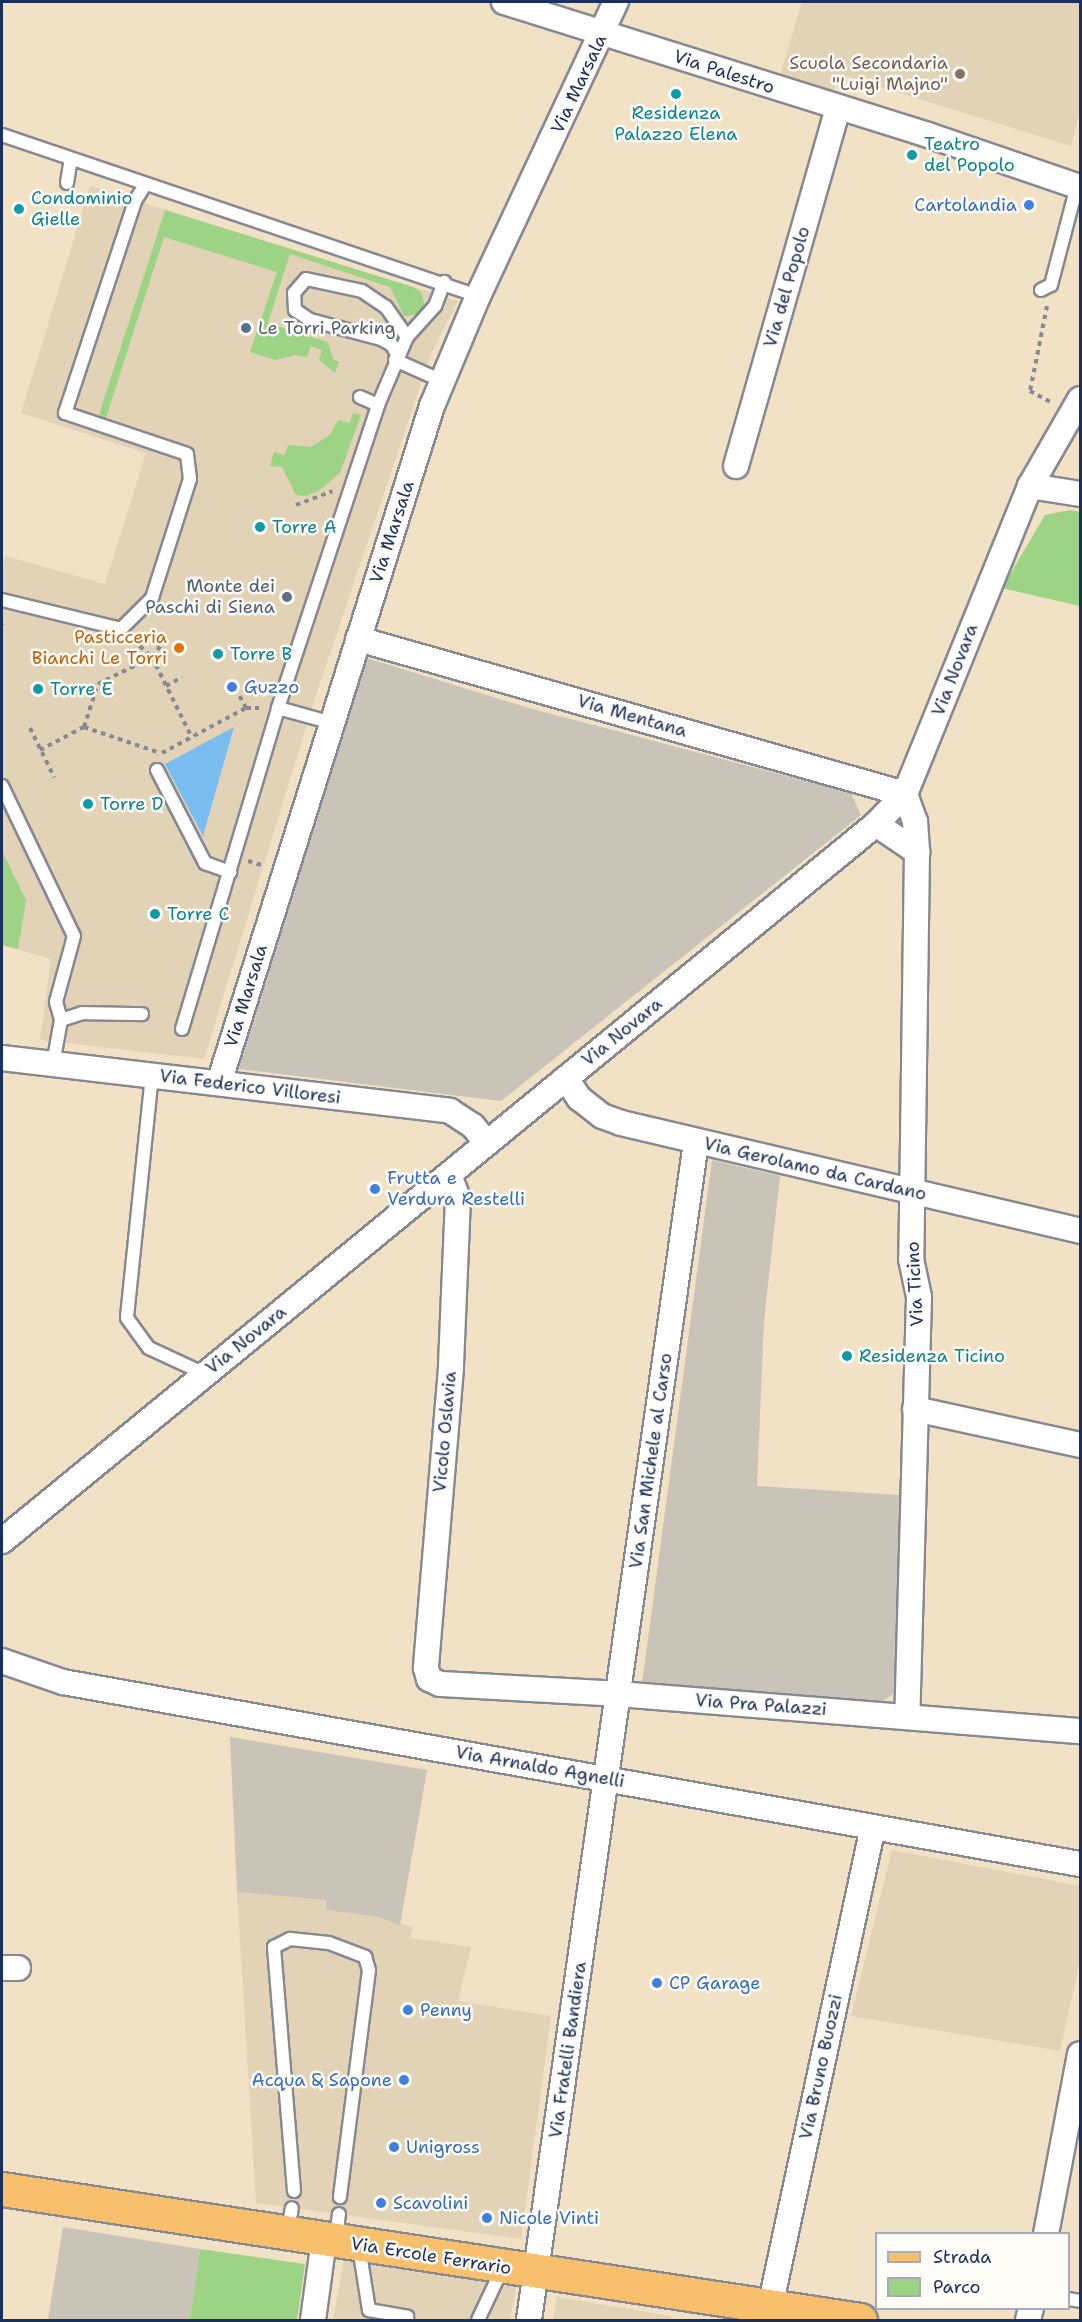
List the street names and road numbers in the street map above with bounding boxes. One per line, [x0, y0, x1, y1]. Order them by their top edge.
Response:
street label: Via Marsala [547, 31, 611, 137]
street label: Via Palestro [671, 46, 777, 98]
street label: Via del Popolo [759, 224, 815, 350]
street label: Via Marsala [365, 478, 419, 586]
street label: Via Novara [927, 621, 983, 719]
street label: Via Mentana [575, 690, 689, 742]
street label: Via Marsala [220, 942, 272, 1050]
street label: Via Novara [577, 993, 667, 1071]
street label: Via Federico Villoresi [158, 1065, 342, 1109]
street label: Via Gerolamo da Cardano [702, 1133, 928, 1205]
street label: Via Ticino [902, 1241, 928, 1327]
street label: Via Novara [201, 1301, 291, 1379]
street label: Via San Michele al Carso [625, 1352, 677, 1570]
street label: Vicolo Oslavia [429, 1370, 461, 1494]
street label: Via Pra Palazzi [694, 1690, 828, 1720]
street label: Via Arnaldo Agnelli [454, 1741, 626, 1793]
street label: Via Fratelli Bandiera [545, 1960, 591, 2140]
street label: Via Bruno Buozzi [795, 1992, 847, 2142]
street label: Via Ercole Ferrario [349, 2233, 513, 2279]

